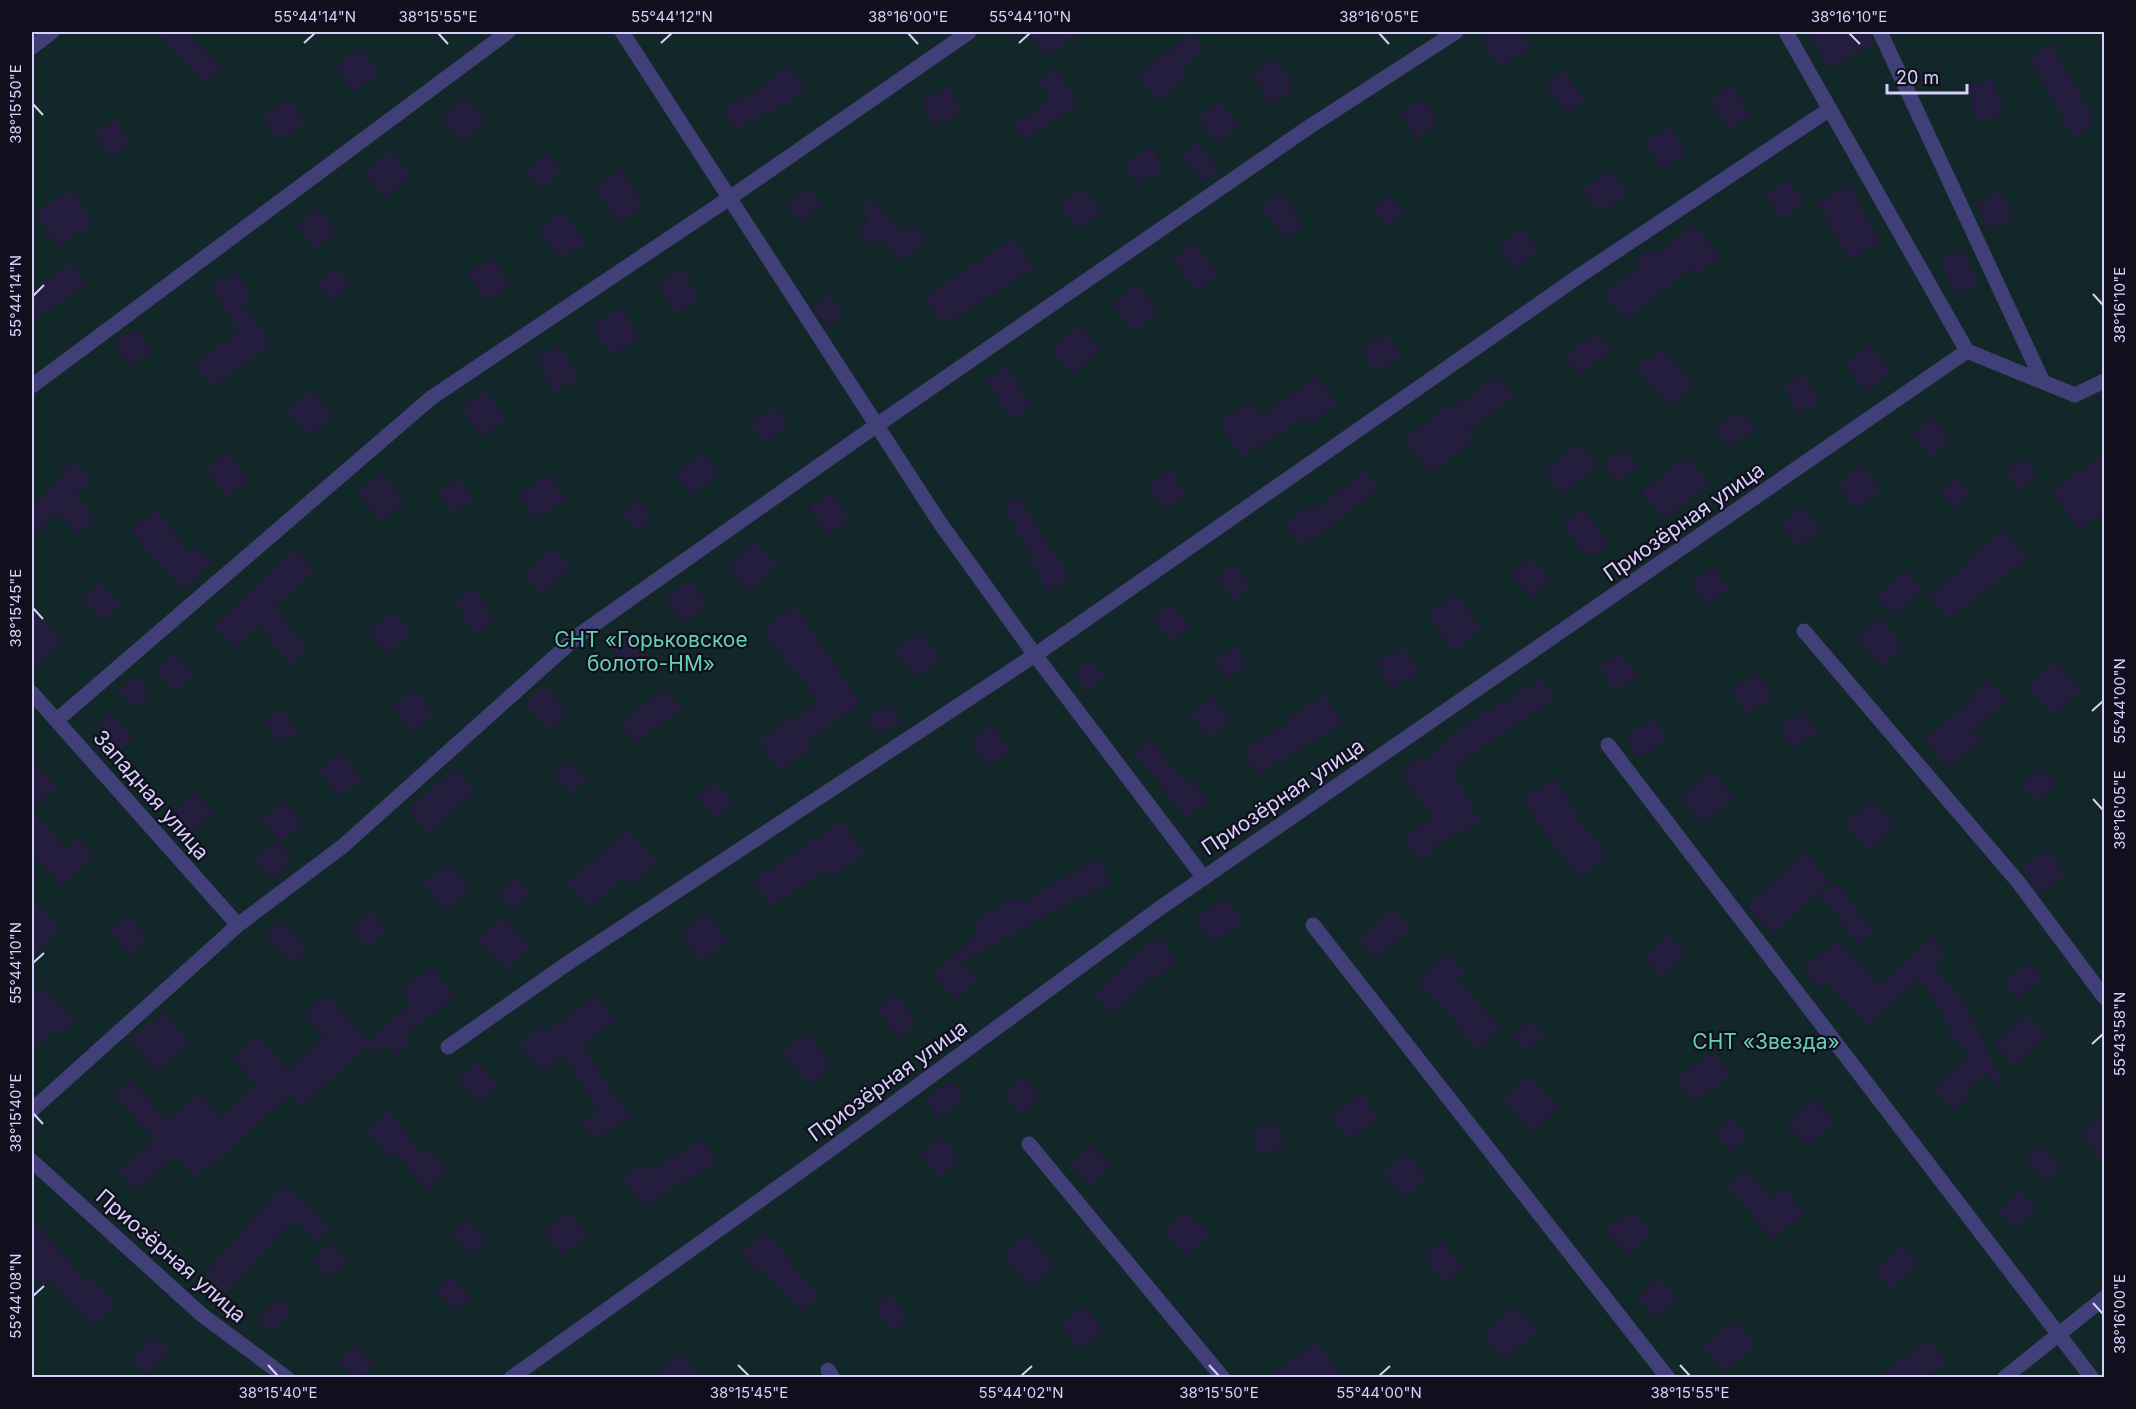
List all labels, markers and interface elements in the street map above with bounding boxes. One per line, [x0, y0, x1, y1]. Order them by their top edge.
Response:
text: 55°44'14"N [274, 7, 356, 26]
text: 38°15'55"E [398, 7, 478, 26]
text: 55°44'12"N [631, 7, 713, 26]
text: 38°16'00"E [868, 7, 948, 26]
text: 55°44'10"N [989, 7, 1071, 26]
text: 38°16'05"E [1339, 7, 1419, 26]
text: 38°16'10"E [1811, 7, 1887, 26]
scale bar [1887, 57, 1966, 95]
text: 38°15'50"E [6, 64, 25, 144]
text: 20 m [1896, 67, 1939, 88]
text: 55°44'14"N [6, 255, 25, 337]
text: 38°16'10"E [2110, 267, 2129, 343]
street label: Приозёрная улица [1599, 457, 1769, 586]
text: 38°15'45"E [6, 569, 25, 647]
park label: СНТ «Горьковское болото-НМ» [554, 627, 748, 676]
text: 55°44'00"N [2110, 658, 2129, 744]
street label: Западная улица [88, 725, 214, 865]
street label: Приозёрная улица [1197, 733, 1369, 860]
text: 38°16'05"E [2110, 770, 2129, 850]
text: 55°44'10"N [6, 922, 25, 1004]
text: 55°43'58"N [2110, 992, 2129, 1076]
street label: Приозёрная улица [803, 1015, 972, 1147]
park label: СНТ «Звезда» [1692, 1029, 1840, 1054]
text: 38°15'40"E [6, 1073, 25, 1153]
street label: Приозёрная улица [91, 1184, 251, 1328]
text: 55°44'08"N [6, 1253, 25, 1339]
text: 38°16'00"E [2110, 1274, 2129, 1354]
text: 38°15'40"E [238, 1383, 318, 1402]
text: 38°15'45"E [710, 1383, 788, 1402]
text: 55°44'02"N [978, 1383, 1064, 1402]
text: 38°15'50"E [1179, 1383, 1259, 1402]
text: 55°44'00"N [1336, 1383, 1422, 1402]
text: 38°15'55"E [1650, 1383, 1730, 1402]

